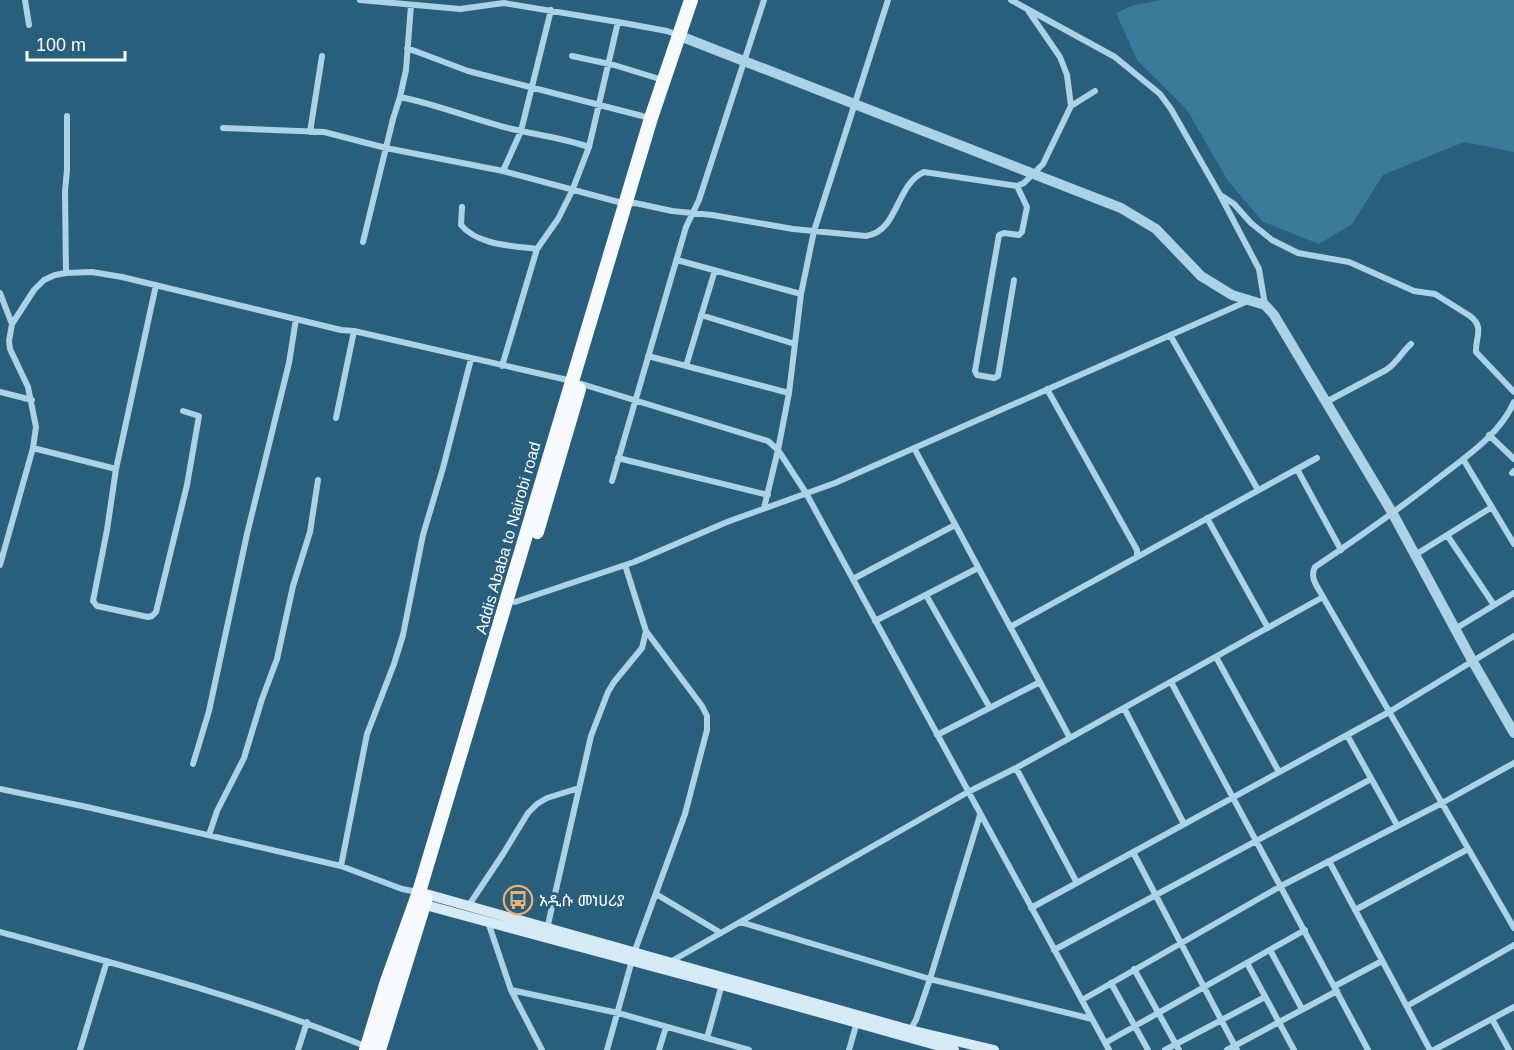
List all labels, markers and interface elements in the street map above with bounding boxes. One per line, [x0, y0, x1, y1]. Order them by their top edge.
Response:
scale bar [27, 24, 124, 62]
text: 100 m [36, 35, 86, 55]
street label: Addis Ababa to Nairobi road [472, 440, 544, 636]
bus stop icon: አዲሱ መነሀሪያ [502, 884, 534, 916]
place label: አዲሱ መነሀሪያ [539, 892, 625, 909]

